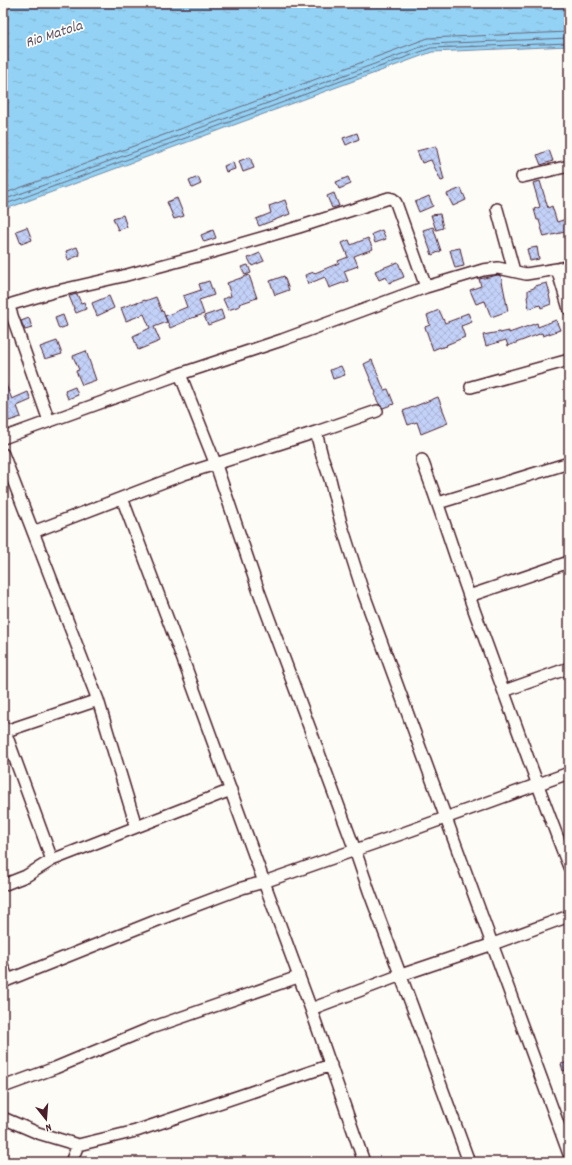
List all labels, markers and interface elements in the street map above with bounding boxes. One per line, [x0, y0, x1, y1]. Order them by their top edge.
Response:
water label: Rio Matola [23, 15, 86, 55]
north arrow [26, 1099, 66, 1139]
text: N [43, 1118, 53, 1135]

